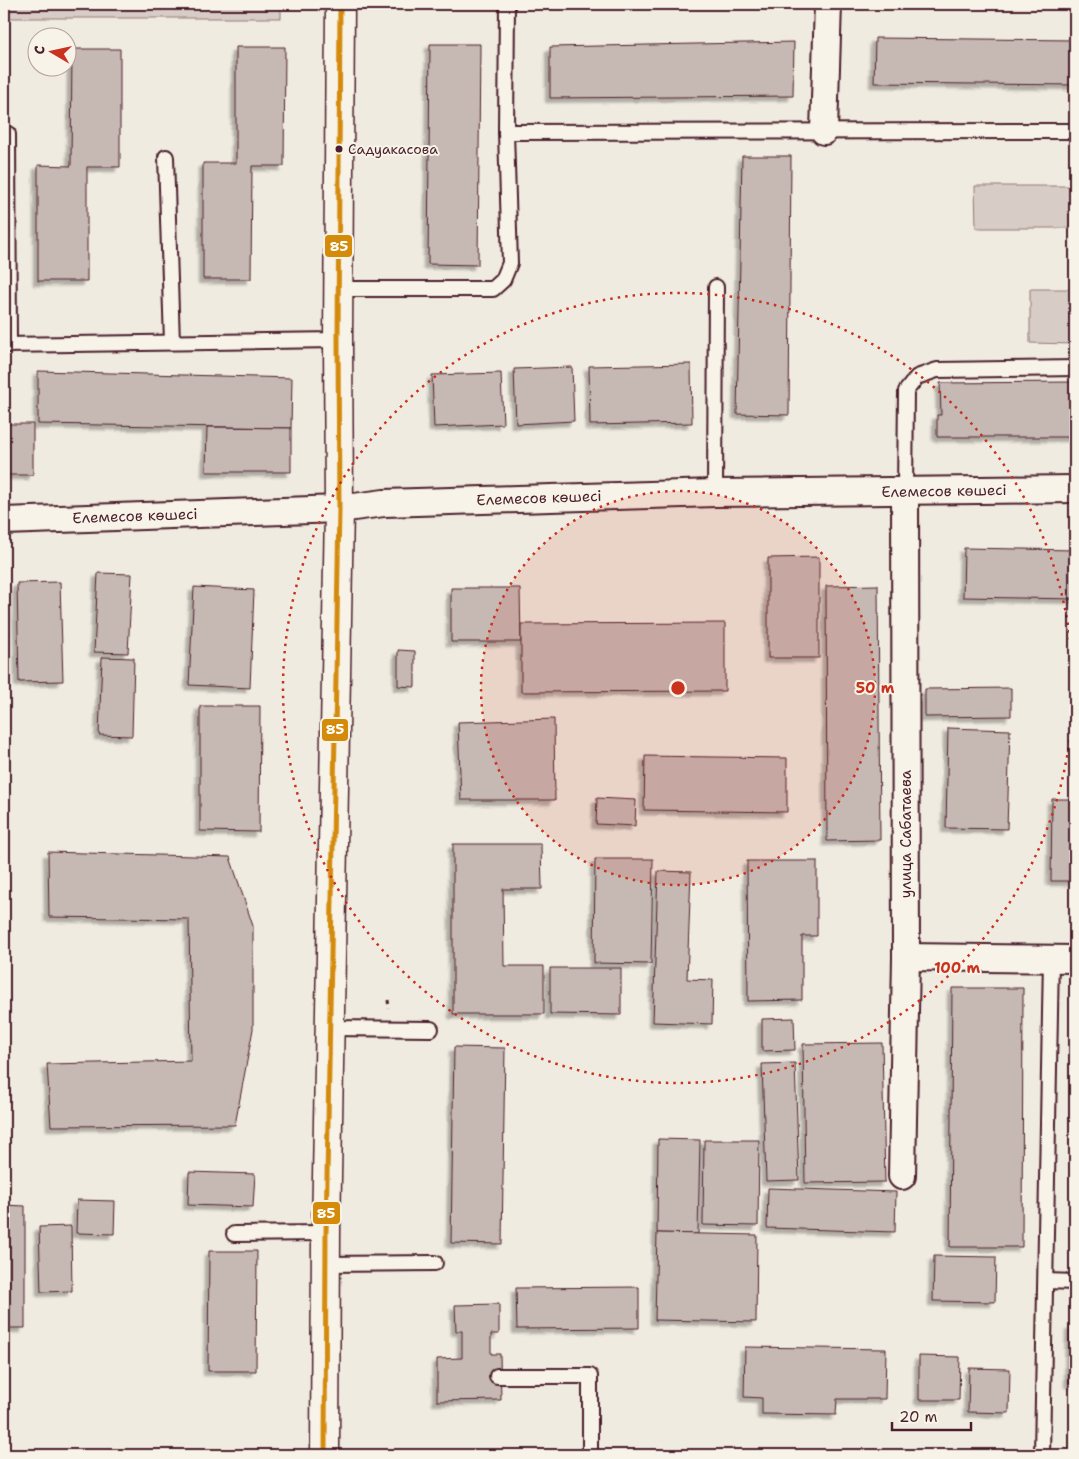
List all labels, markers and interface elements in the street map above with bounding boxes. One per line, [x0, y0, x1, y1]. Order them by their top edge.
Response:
north arrow [28, 28, 78, 78]
text: С [30, 44, 49, 56]
place label: Садуакасова [348, 140, 438, 158]
marker: Садуакасова [334, 144, 344, 154]
line badge: 85 [324, 234, 353, 258]
text: 85 [330, 237, 349, 255]
street label: Елемесов көшесі [881, 480, 1007, 502]
street label: Елемесов көшесі [476, 486, 602, 510]
street label: Елемесов көшесі [72, 504, 198, 528]
text: 50 m [856, 678, 895, 698]
centre of rings [669, 679, 687, 697]
line badge: 85 [321, 718, 349, 742]
text: 85 [326, 720, 345, 738]
street label: улица Сабатаева [896, 769, 916, 898]
text: 100 m [934, 958, 980, 978]
line badge: 85 [312, 1201, 341, 1225]
text: 85 [317, 1204, 336, 1222]
scale bar [892, 1399, 970, 1431]
text: 20 m [899, 1407, 938, 1427]

